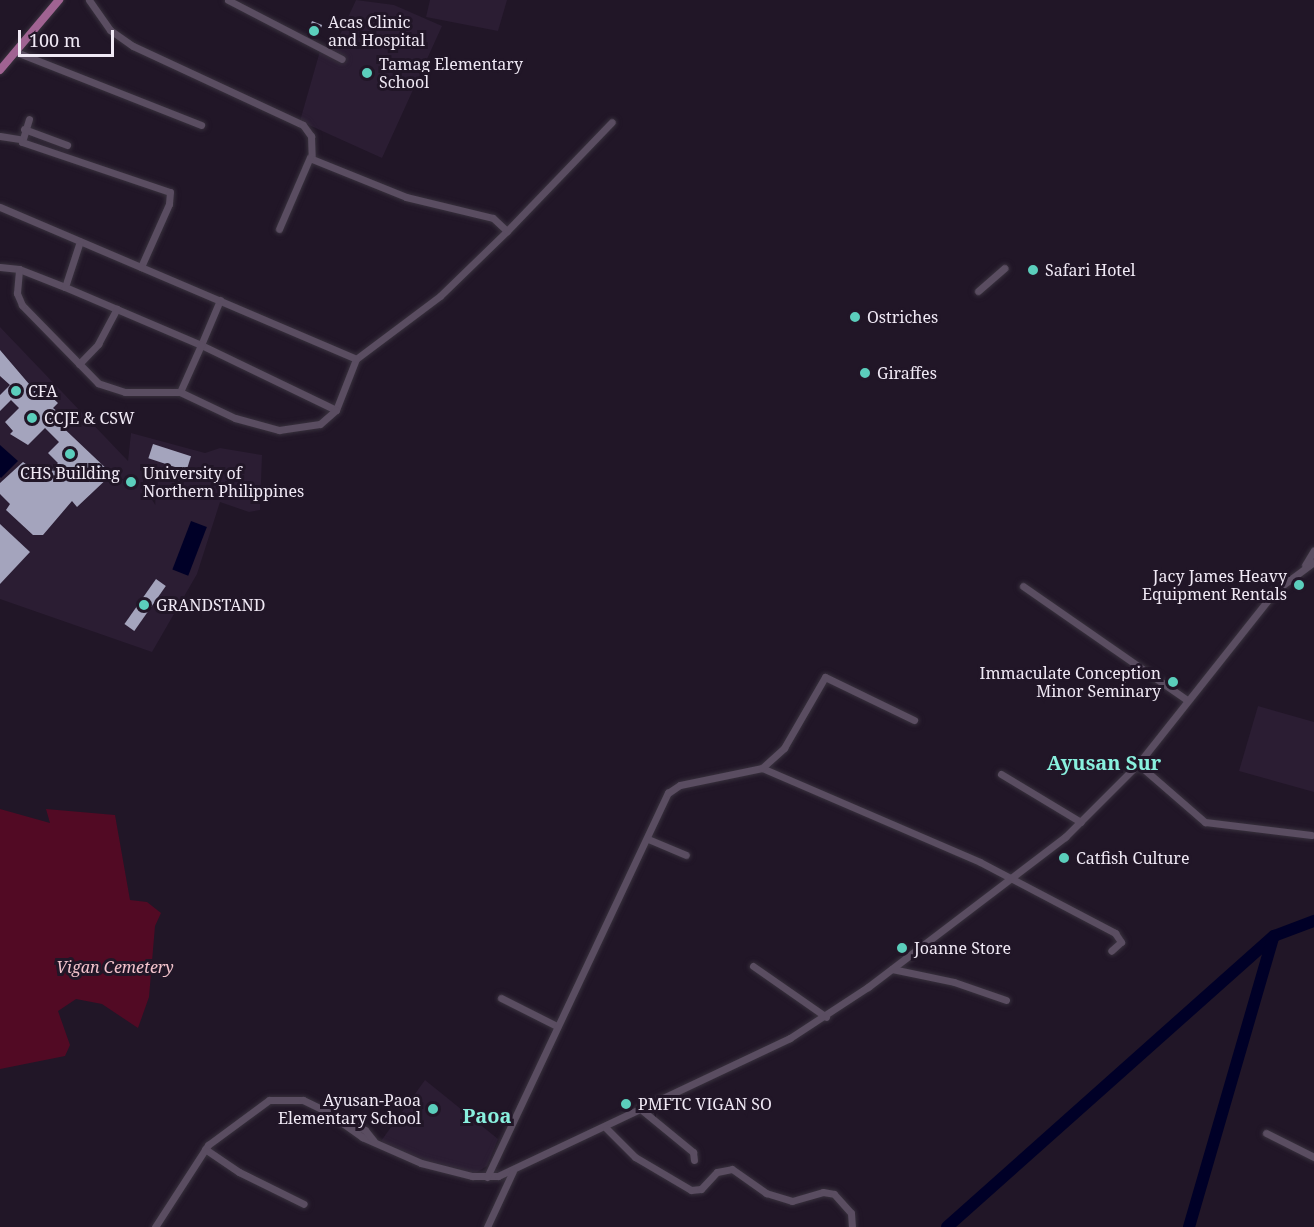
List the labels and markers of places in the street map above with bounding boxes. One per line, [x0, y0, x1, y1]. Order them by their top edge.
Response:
place label: Acas Clinic and Hospital [328, 12, 425, 50]
marker: Acas Clinic and Hospital [305, 22, 323, 40]
place label: Tamag Elementary School [379, 54, 523, 92]
marker: Tamag Elementary School [360, 66, 374, 80]
place label: Safari Hotel [1045, 260, 1136, 280]
marker: Safari Hotel [1026, 263, 1040, 277]
place label: Ostriches [867, 307, 938, 327]
marker: Ostriches [848, 310, 862, 324]
place label: Giraffes [877, 363, 937, 383]
marker: Giraffes [858, 366, 872, 380]
place label: CFA [28, 381, 57, 401]
marker: CFA [9, 384, 23, 398]
place label: CCJE & CSW [44, 408, 134, 428]
marker: CCJE & CSW [25, 411, 39, 425]
marker: CHS Building [63, 447, 77, 461]
place label: CHS Building [20, 463, 120, 483]
place label: University of Northern Philippines [143, 463, 304, 501]
marker: University of Northern Philippines [124, 475, 138, 489]
place label: Jacy James Heavy Equipment Rentals [1142, 566, 1287, 604]
marker: Jacy James Heavy Equipment Rentals [1292, 578, 1306, 592]
place label: GRANDSTAND [156, 595, 265, 615]
marker: GRANDSTAND [137, 598, 151, 612]
place label: Immaculate Conception Minor Seminary [980, 663, 1161, 701]
marker: Immaculate Conception Minor Seminary [1166, 675, 1180, 689]
place label: Catfish Culture [1076, 848, 1189, 868]
marker: Catfish Culture [1057, 851, 1071, 865]
place label: Joanne Store [914, 938, 1011, 958]
marker: Joanne Store [895, 941, 909, 955]
place label: Ayusan-Paoa Elementary School [278, 1090, 421, 1128]
place label: PMFTC VIGAN SO [638, 1094, 772, 1114]
marker: PMFTC VIGAN SO [619, 1097, 633, 1111]
marker: Ayusan-Paoa Elementary School [426, 1102, 440, 1116]

